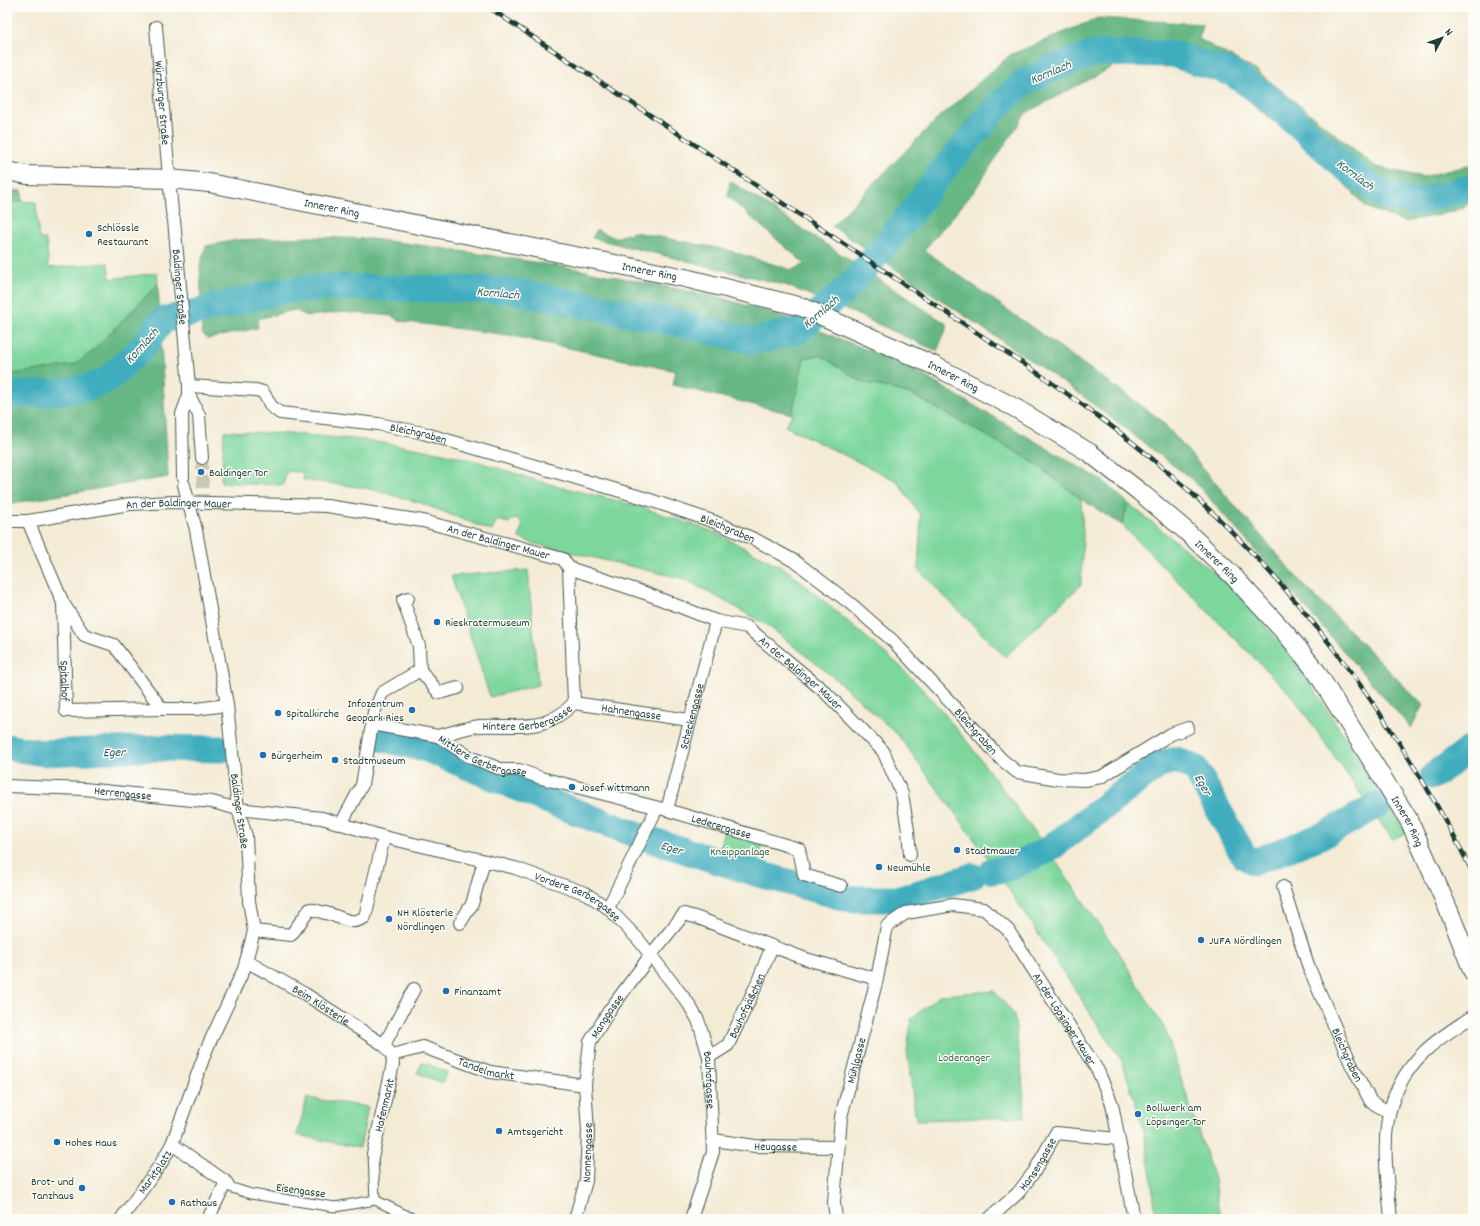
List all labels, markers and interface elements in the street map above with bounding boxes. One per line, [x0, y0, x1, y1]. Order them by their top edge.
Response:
north arrow [1422, 18, 1462, 58]
text: N [1440, 25, 1456, 40]
water label: Kornlach [1027, 56, 1075, 90]
street label: Würzburger Straße [149, 60, 173, 146]
water label: Kornlach [1332, 155, 1378, 197]
street label: Innerer Ring [303, 195, 361, 223]
place label: Schlössle Restaurant [97, 220, 149, 251]
marker: Schlössle Restaurant [84, 229, 94, 239]
street label: Baldinger Straße [167, 248, 190, 326]
street label: Innerer Ring [620, 259, 678, 286]
water label: Kornlach [476, 283, 521, 306]
water label: Kornlach [799, 291, 845, 334]
water label: Kornlach [121, 324, 165, 369]
street label: Innerer Ring [925, 357, 982, 398]
street label: Bleichgraben [388, 420, 449, 450]
place label: Baldinger Tor [209, 465, 268, 482]
marker: Baldinger Tor [196, 467, 206, 477]
street label: An der Baldinger Mauer [125, 495, 232, 515]
street label: Bleichgraben [698, 511, 758, 549]
street label: An der Baldinger Mauer [445, 521, 552, 565]
street label: Innerer Ring [1190, 537, 1242, 587]
place label: Rieskratermuseum [445, 615, 530, 632]
marker: Rieskratermuseum [432, 617, 442, 627]
street label: An der Baldinger Mauer [754, 633, 846, 715]
street label: Spitalhof [55, 660, 73, 703]
street label: Scheckengasse [676, 682, 710, 751]
place label: Infozentrum Geopark Ries [346, 696, 404, 727]
street label: Hahnengasse [600, 700, 662, 726]
street label: Hintere Gerbergasse [482, 701, 577, 736]
marker: Infozentrum Geopark Ries [407, 705, 417, 715]
street label: Bleichgraben [949, 705, 1001, 760]
place label: Spitalkirche [286, 706, 339, 723]
marker: Spitalkirche [273, 708, 283, 718]
street label: Mittlere Gerbergasse [434, 731, 529, 782]
water label: Eger [103, 744, 127, 763]
place label: Bürgerheim [271, 748, 323, 765]
marker: Bürgerheim [258, 750, 268, 760]
place label: Stadtmuseum [343, 753, 406, 770]
marker: Stadtmuseum [330, 755, 340, 765]
water label: Eger [1188, 771, 1217, 801]
street label: Baldinger Straße [225, 772, 252, 850]
place label: Josef Wittmann [580, 780, 650, 797]
marker: Josef Wittmann [567, 782, 577, 792]
street label: Herrengasse [93, 783, 152, 806]
street label: Innerer Ring [1386, 793, 1427, 850]
street label: Lederergasse [689, 811, 753, 844]
water label: Eger [658, 837, 687, 862]
place label: Stadtmauer [965, 843, 1020, 860]
park label: Kneippanlage [710, 844, 770, 861]
marker: Stadtmauer [952, 845, 962, 855]
place label: Neumühle [887, 860, 930, 877]
marker: Neumühle [874, 862, 884, 872]
street label: Vordere Gerbergasse [532, 869, 624, 926]
place label: NH Klösterle Nördlingen [397, 905, 453, 936]
marker: NH Klösterle Nördlingen [384, 914, 394, 924]
place label: JUFA Nördlingen [1209, 933, 1282, 950]
marker: JUFA Nördlingen [1196, 935, 1206, 945]
street label: An der Löpsinger Mauer [1027, 970, 1100, 1070]
street label: Bauhofgäßchen [725, 971, 770, 1041]
street label: Beim Klösterle [289, 981, 353, 1031]
place label: Finanzamt [454, 984, 502, 1001]
marker: Finanzamt [441, 986, 451, 996]
street label: Manggasse [587, 991, 629, 1042]
street label: Bleichgraben [1326, 1026, 1366, 1086]
street label: Mühlgasse [843, 1036, 871, 1086]
street label: Bauhofgasse [698, 1049, 718, 1109]
park label: Loderanger [938, 1050, 990, 1067]
street label: Tändelmarkt [455, 1054, 516, 1085]
street label: Hafenmarkt [371, 1076, 400, 1134]
place label: Bollwerk am Löpsinger Tor [1146, 1100, 1206, 1131]
marker: Bollwerk am Löpsinger Tor [1133, 1109, 1143, 1119]
street label: Nonnengasse [579, 1122, 598, 1183]
place label: Amtsgericht [507, 1124, 564, 1141]
marker: Amtsgericht [494, 1126, 504, 1136]
place label: Hohes Haus [65, 1135, 117, 1152]
street label: Hansengasse [1016, 1135, 1062, 1195]
marker: Hohes Haus [52, 1137, 62, 1147]
street label: Heugasse [754, 1139, 797, 1157]
street label: Marktplatz [135, 1147, 177, 1198]
place label: Brot- und Tanzhaus [31, 1174, 74, 1205]
street label: Eisengasse [275, 1180, 327, 1203]
marker: Brot- und Tanzhaus [77, 1183, 87, 1193]
place label: Rathaus [180, 1195, 217, 1212]
marker: Rathaus [167, 1197, 177, 1207]

